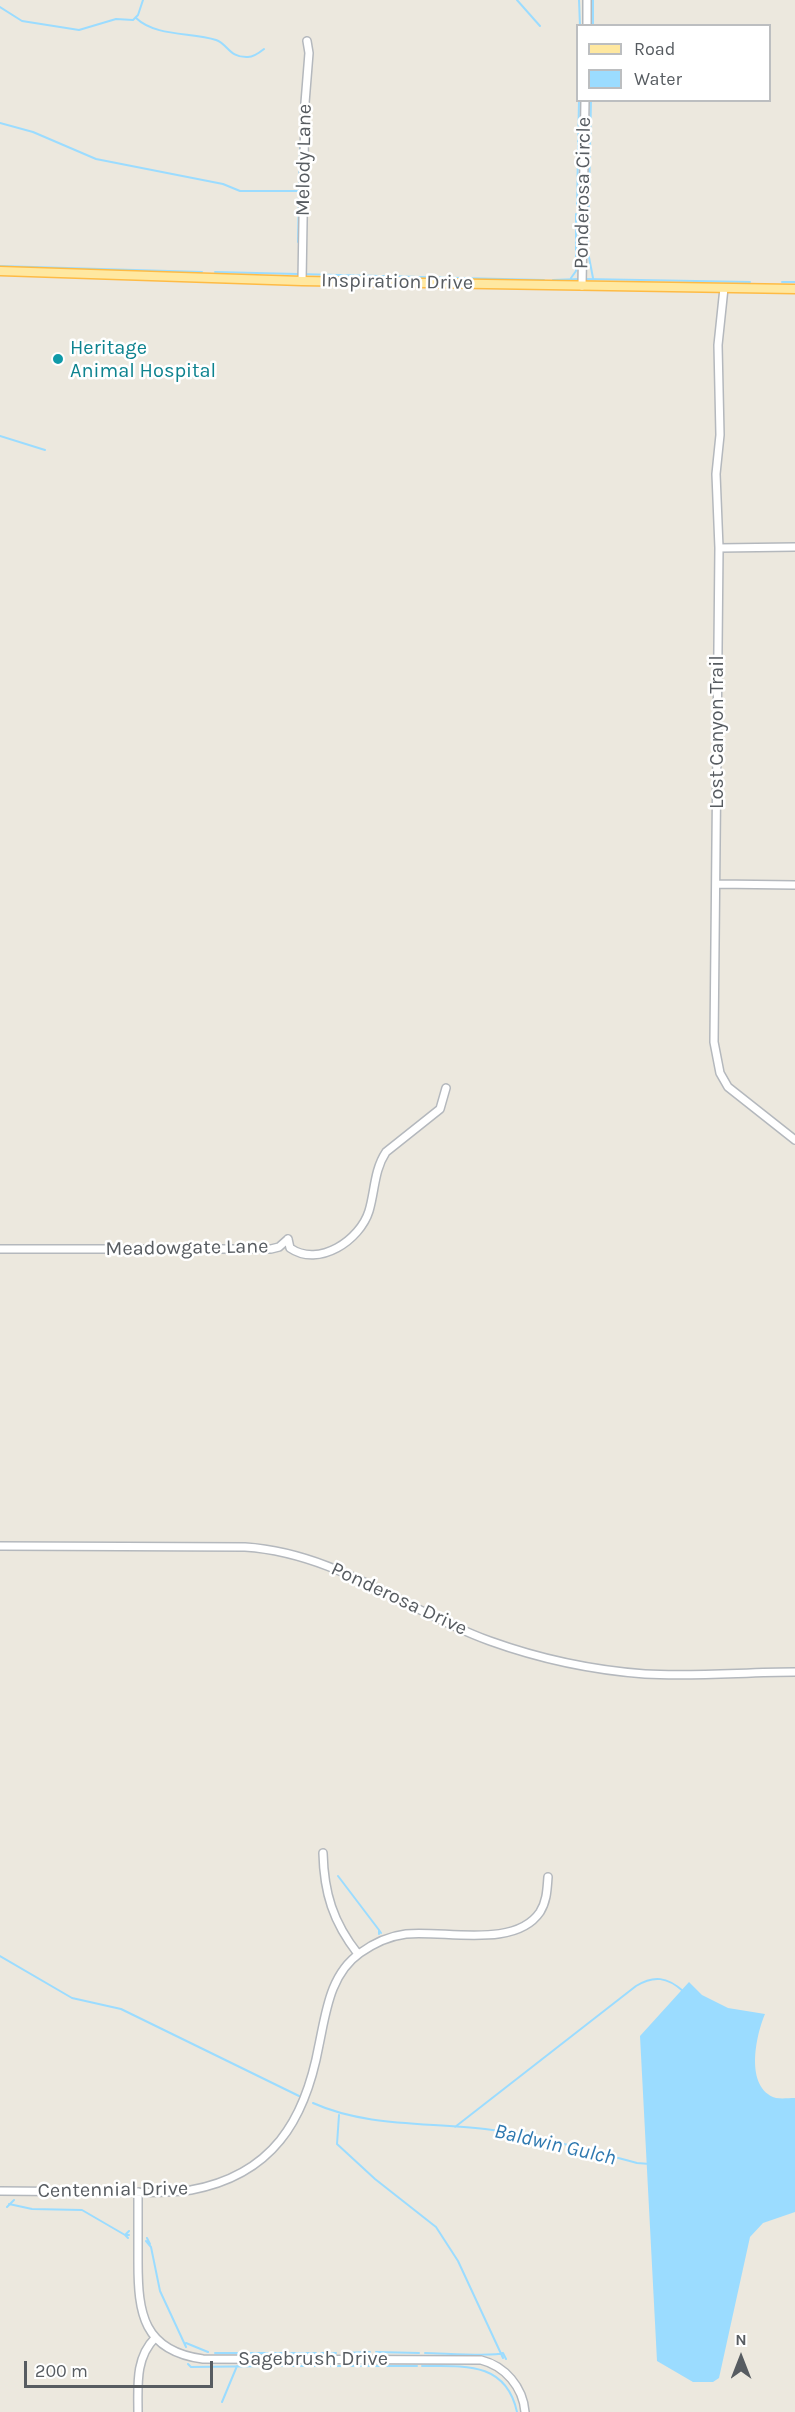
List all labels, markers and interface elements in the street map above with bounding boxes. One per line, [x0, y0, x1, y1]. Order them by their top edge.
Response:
legend [576, 24, 771, 102]
text: Road [634, 38, 675, 60]
text: Water [634, 68, 682, 90]
street label: Melody Lane [291, 104, 317, 216]
street label: Ponderosa Circle [570, 117, 596, 269]
street label: Inspiration Drive [321, 269, 473, 295]
place label: Heritage Animal Hospital [70, 336, 216, 383]
marker: Heritage Animal Hospital [51, 352, 65, 366]
street label: Lost Canyon Trail [705, 655, 729, 809]
street label: Meadowgate Lane [105, 1235, 269, 1261]
street label: Ponderosa Drive [327, 1557, 471, 1641]
water label: Baldwin Gulch [492, 2119, 618, 2171]
street label: Centennial Drive [38, 2177, 188, 2203]
north arrow [711, 2328, 771, 2388]
text: N [735, 2330, 747, 2349]
street label: Sagebrush Drive [238, 2347, 388, 2371]
scale bar [27, 2349, 216, 2387]
text: 200 m [35, 2360, 88, 2382]

